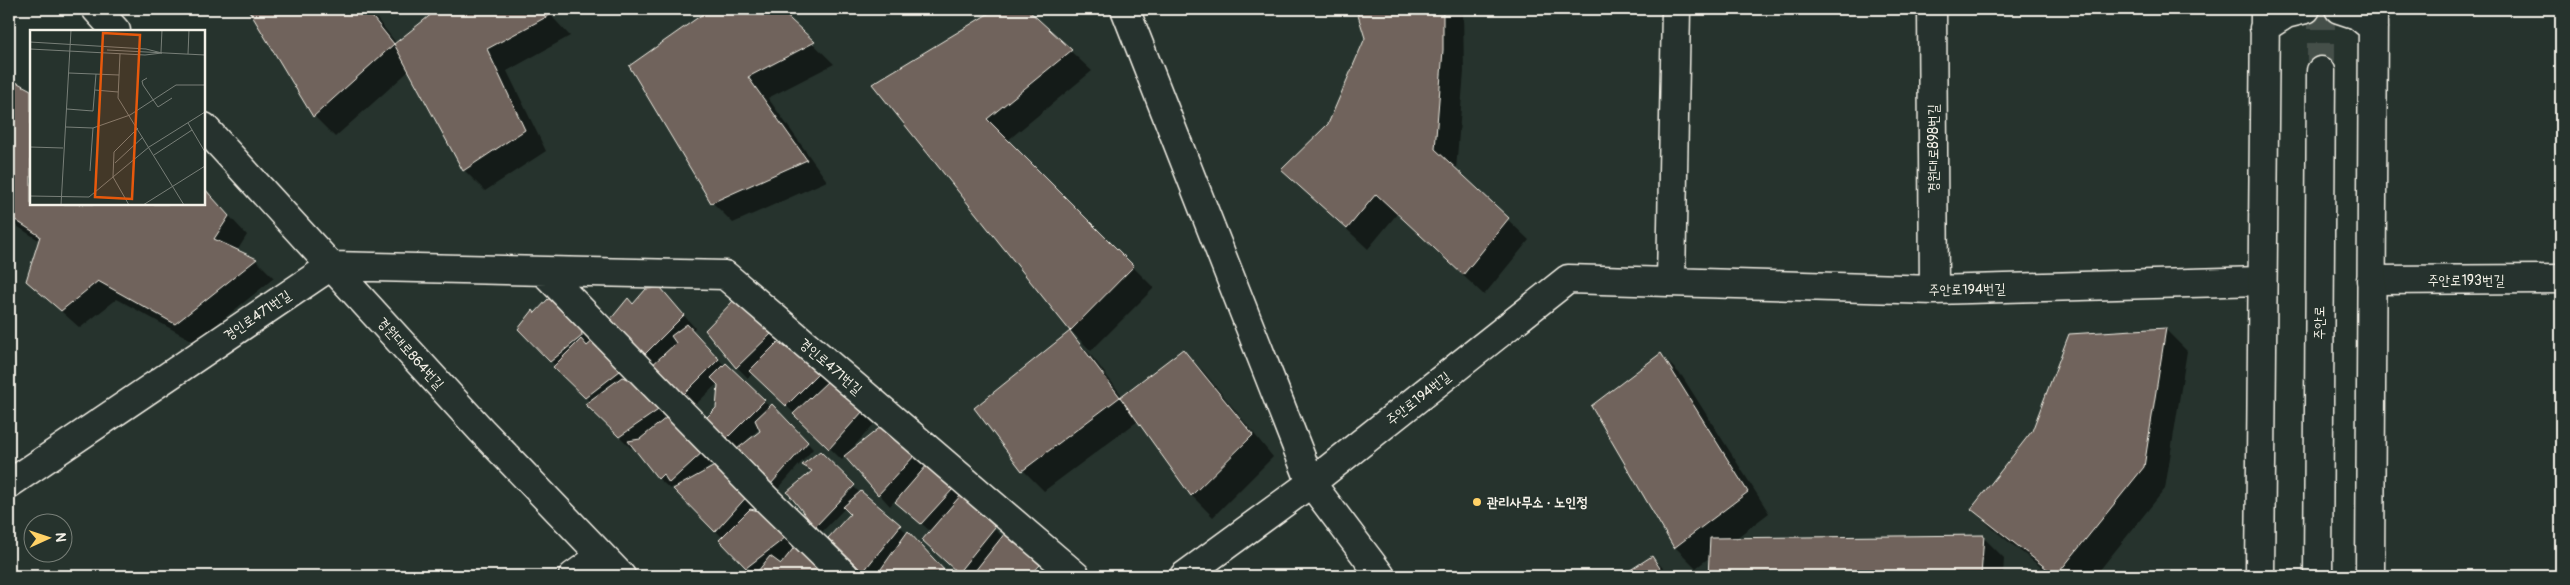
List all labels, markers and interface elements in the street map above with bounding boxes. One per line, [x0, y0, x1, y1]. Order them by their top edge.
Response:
inset map [30, 30, 205, 205]
street label: 경원대로898번길 [1925, 104, 1942, 193]
street label: 주안로193번길 [2428, 272, 2505, 289]
street label: 주안로194번길 [1928, 280, 2006, 299]
street label: 경인로471번길 [220, 286, 295, 344]
street label: 주안로 [2311, 306, 2328, 340]
street label: 경원대로864번길 [374, 314, 448, 393]
street label: 경인로471번길 [796, 335, 866, 399]
street label: 주안로194번길 [1383, 368, 1455, 429]
place label: 관리사무소 · 노인정 [1487, 494, 1588, 511]
marker: 관리사무소 · 노인정 [1471, 496, 1483, 508]
north arrow [22, 512, 72, 562]
text: N [52, 532, 69, 543]

